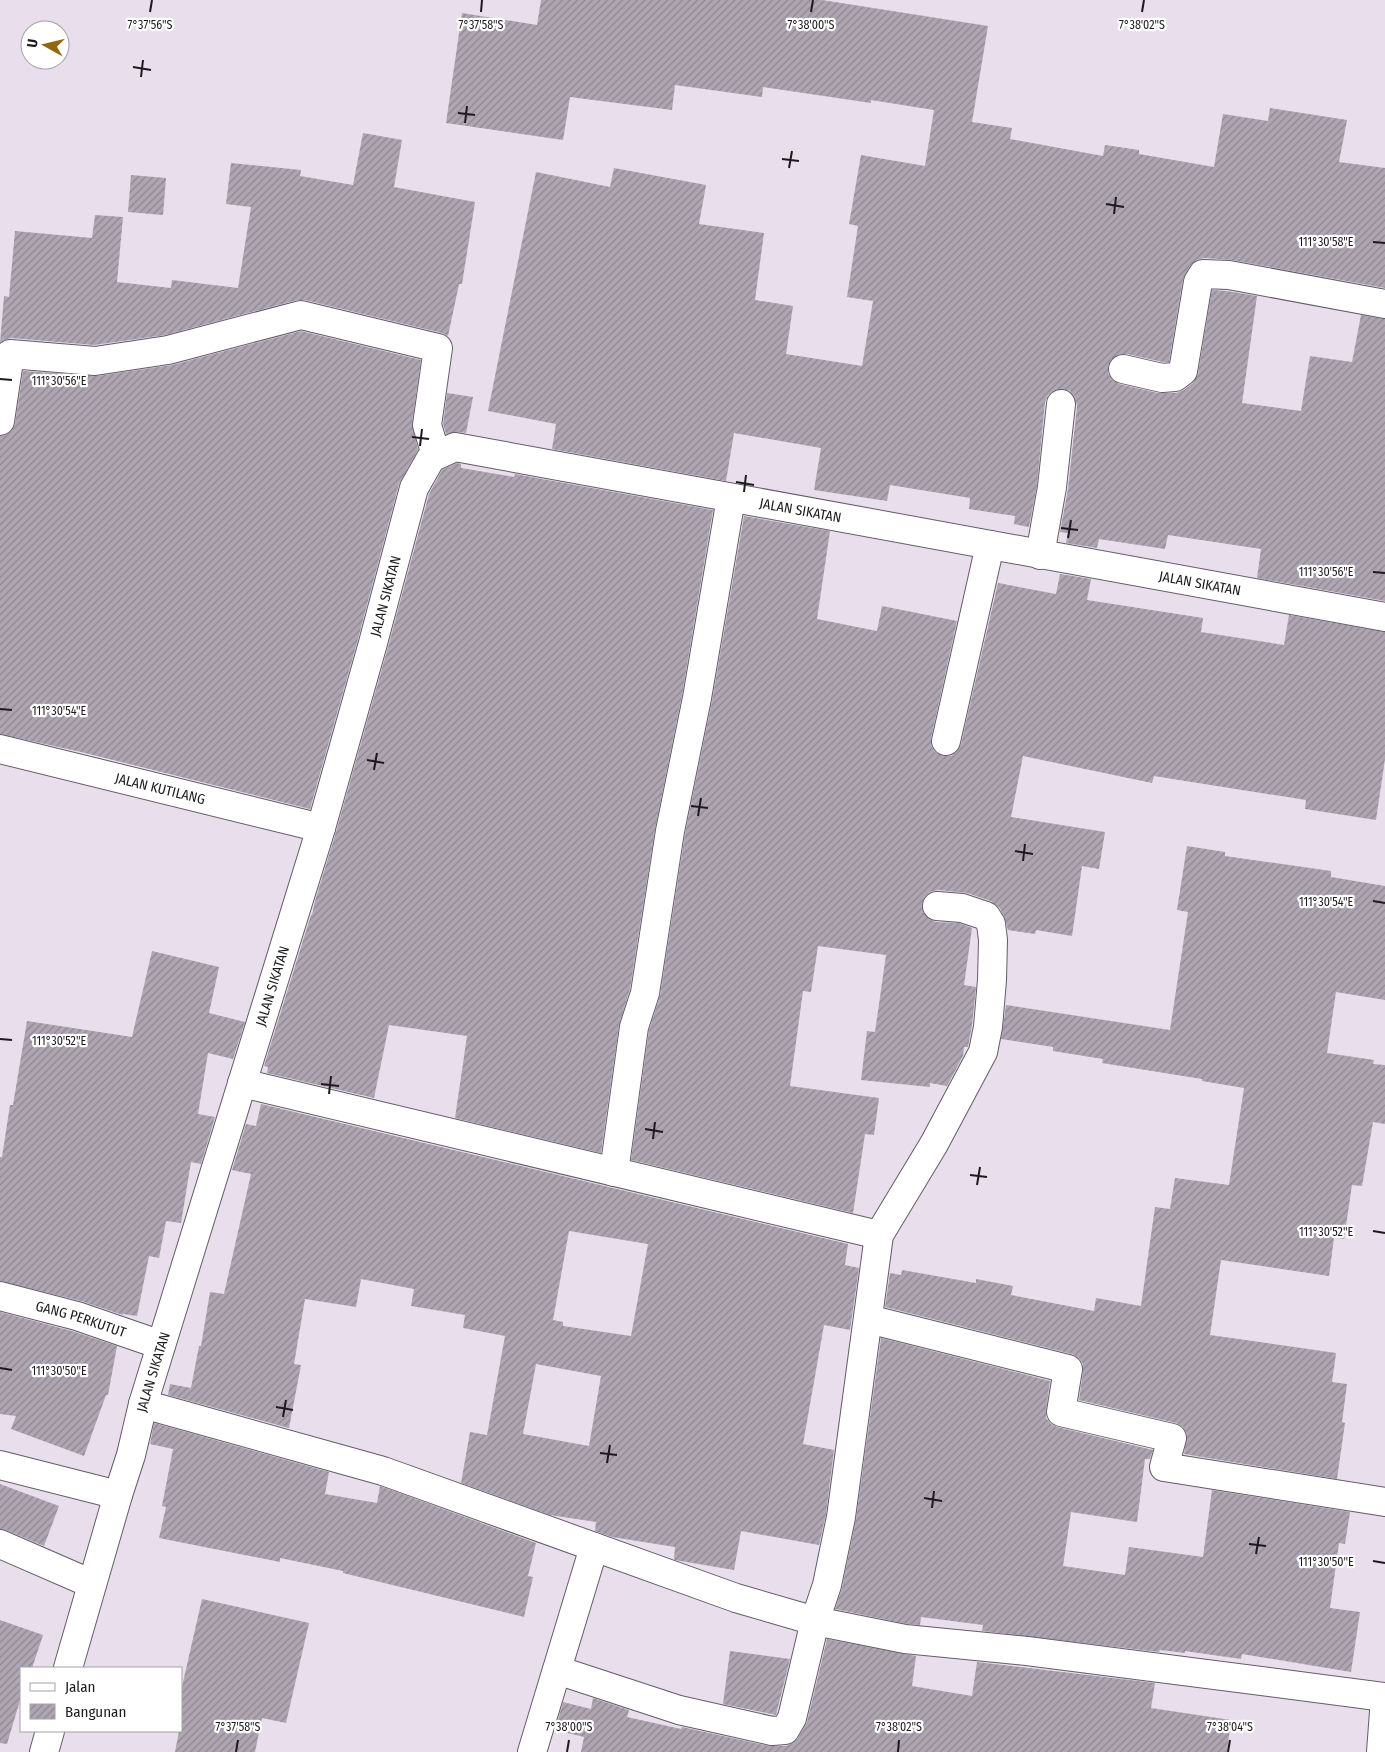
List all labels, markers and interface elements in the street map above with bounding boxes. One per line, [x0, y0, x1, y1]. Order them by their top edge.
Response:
text: 7°37'56"S [127, 18, 173, 32]
text: 7°37'58"S [458, 18, 504, 32]
text: 7°38'00"S [787, 18, 835, 32]
text: 7°38'02"S [1119, 18, 1165, 32]
north arrow [20, 20, 70, 70]
text: U [24, 38, 42, 49]
text: 111°30'58"E [1299, 235, 1354, 249]
text: 111°30'56"E [32, 374, 87, 388]
street label: JALAN SIKATAN [758, 495, 843, 526]
street label: JALAN SIKATAN [367, 554, 405, 639]
text: 111°30'56"E [1299, 565, 1354, 579]
street label: JALAN SIKATAN [1157, 568, 1242, 599]
text: 111°30'54"E [32, 704, 86, 718]
street label: JALAN KUTILANG [113, 770, 207, 808]
text: 111°30'54"E [1299, 895, 1353, 909]
street label: JALAN SIKATAN [252, 944, 293, 1028]
text: 111°30'52"E [32, 1034, 86, 1048]
text: 111°30'52"E [1299, 1225, 1353, 1239]
street label: GANG PERKUTUT [34, 1298, 129, 1341]
street label: JALAN SIKATAN [133, 1330, 174, 1414]
text: 111°30'50"E [31, 1364, 87, 1378]
text: 111°30'50"E [1298, 1555, 1354, 1569]
legend [20, 1667, 182, 1732]
text: Jalan [65, 1678, 95, 1696]
text: Bangunan [65, 1703, 126, 1721]
text: 7°37'58"S [215, 1720, 261, 1734]
text: 7°38'00"S [545, 1720, 593, 1734]
text: 7°38'02"S [876, 1720, 922, 1734]
text: 7°38'04"S [1207, 1720, 1253, 1734]

